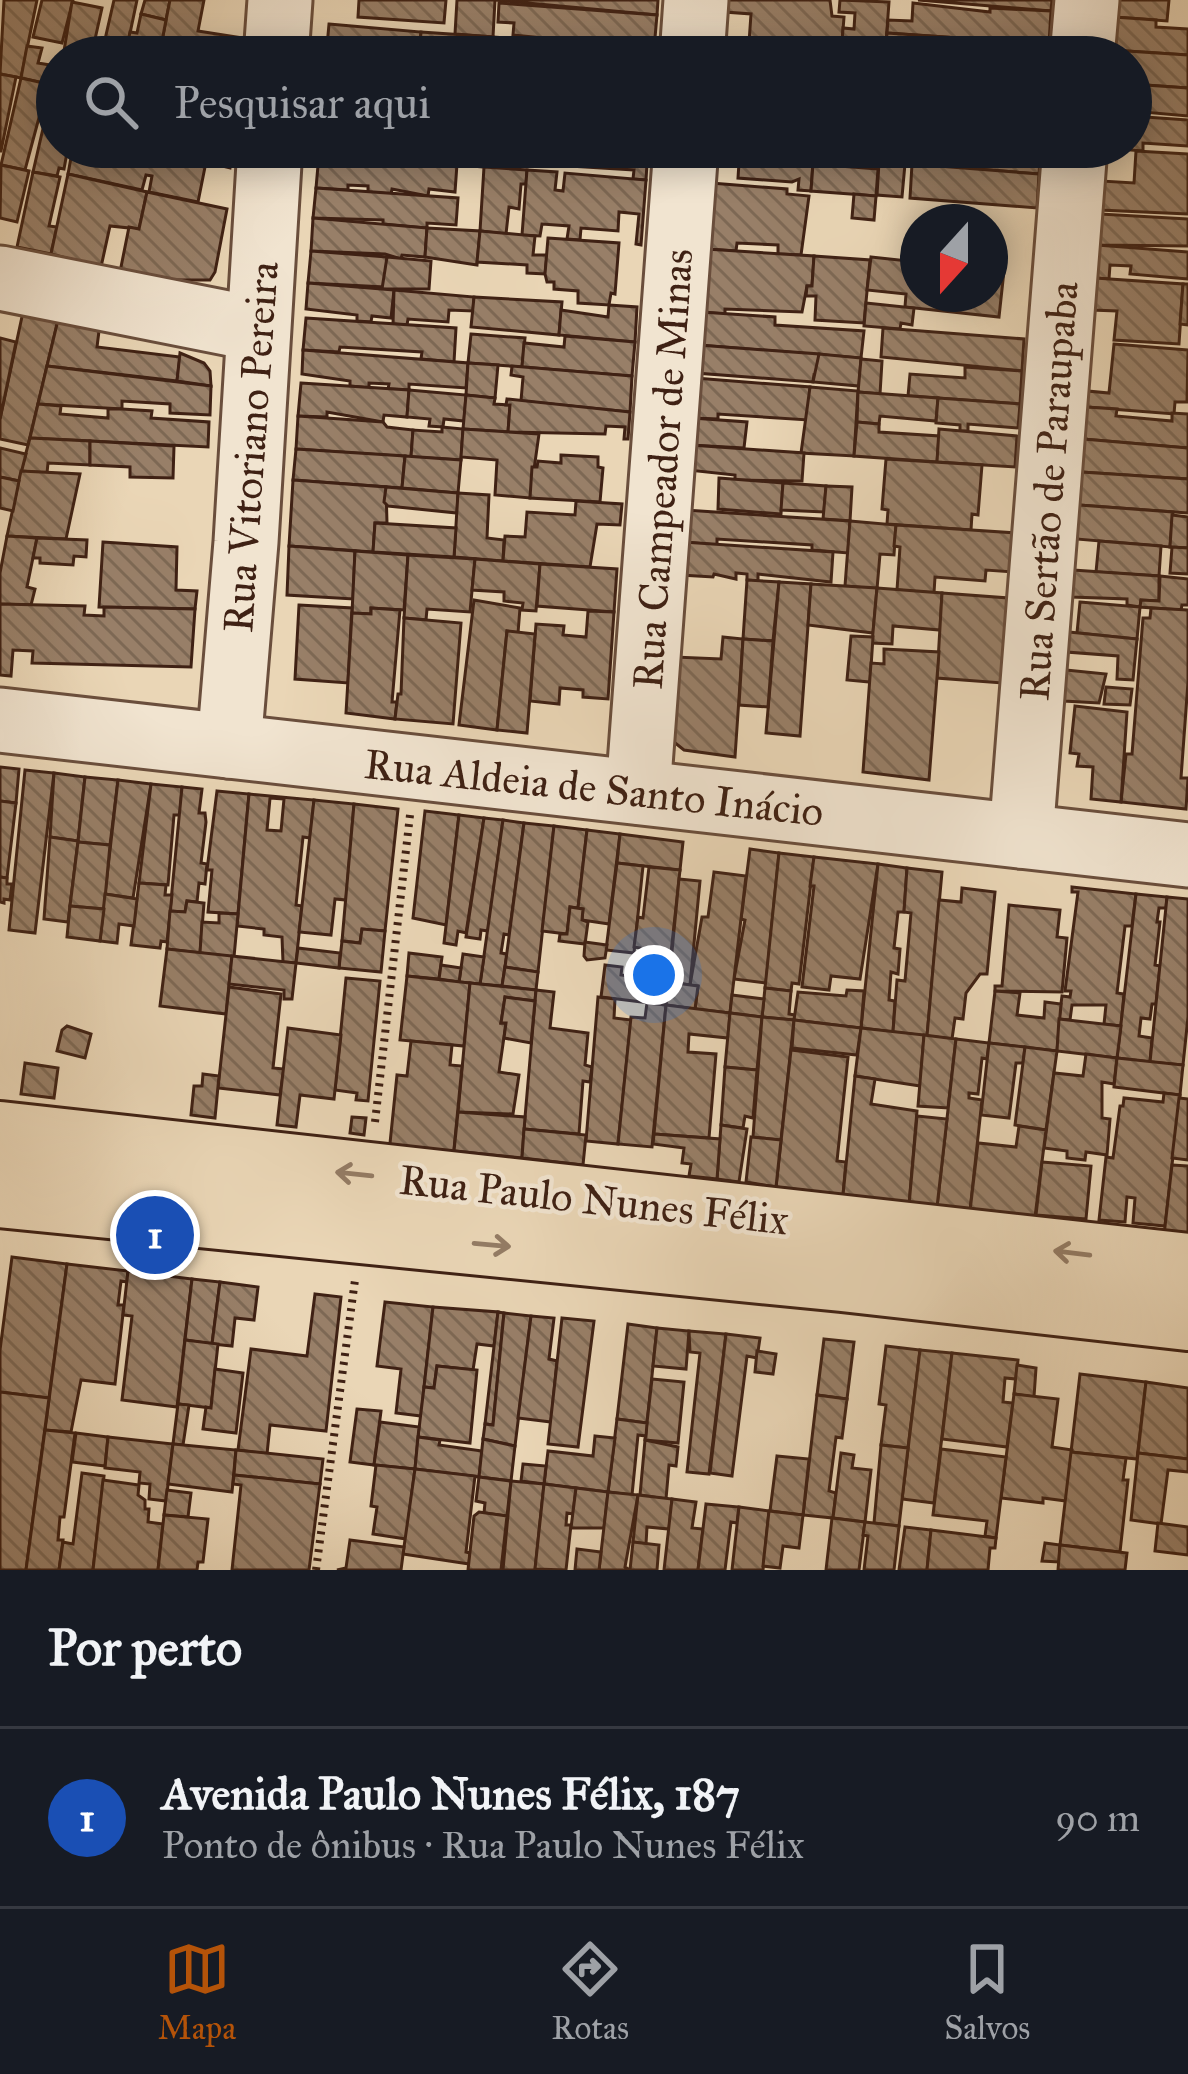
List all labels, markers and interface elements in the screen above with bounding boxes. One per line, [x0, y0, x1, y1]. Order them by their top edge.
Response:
search box [36, 36, 1152, 168]
icon: search [78, 69, 144, 135]
text: Pesquisar aqui [174, 75, 431, 130]
north arrow [900, 204, 1008, 312]
street label: Rua Campeador de Minas [622, 247, 704, 691]
street label: Rua Vitoriano Pereira [212, 260, 290, 634]
street label: Rua Sertão de Paraupaba [1008, 279, 1090, 703]
street label: Rua Aldeia de Santo Inácio [362, 738, 826, 838]
your location [624, 945, 684, 1005]
street label: Rua Paulo Nunes Félix [397, 1154, 791, 1246]
one-way arrow [336, 1162, 375, 1184]
pin: 1 [116, 1190, 194, 1280]
one-way arrow [472, 1234, 511, 1257]
one-way arrow [1053, 1242, 1092, 1264]
text: Por perto [48, 1617, 242, 1679]
text: Avenida Paulo Nunes Félix, 187 [162, 1766, 740, 1821]
text: 1 [79, 1794, 95, 1842]
text: 90 m [1055, 1794, 1140, 1842]
text: Ponto de ônibus · Rua Paulo Nunes Félix [162, 1821, 804, 1869]
tab: Mapa [158, 1936, 236, 2048]
tab: Rotas [551, 1936, 629, 2048]
tab: Salvos [944, 1936, 1030, 2048]

